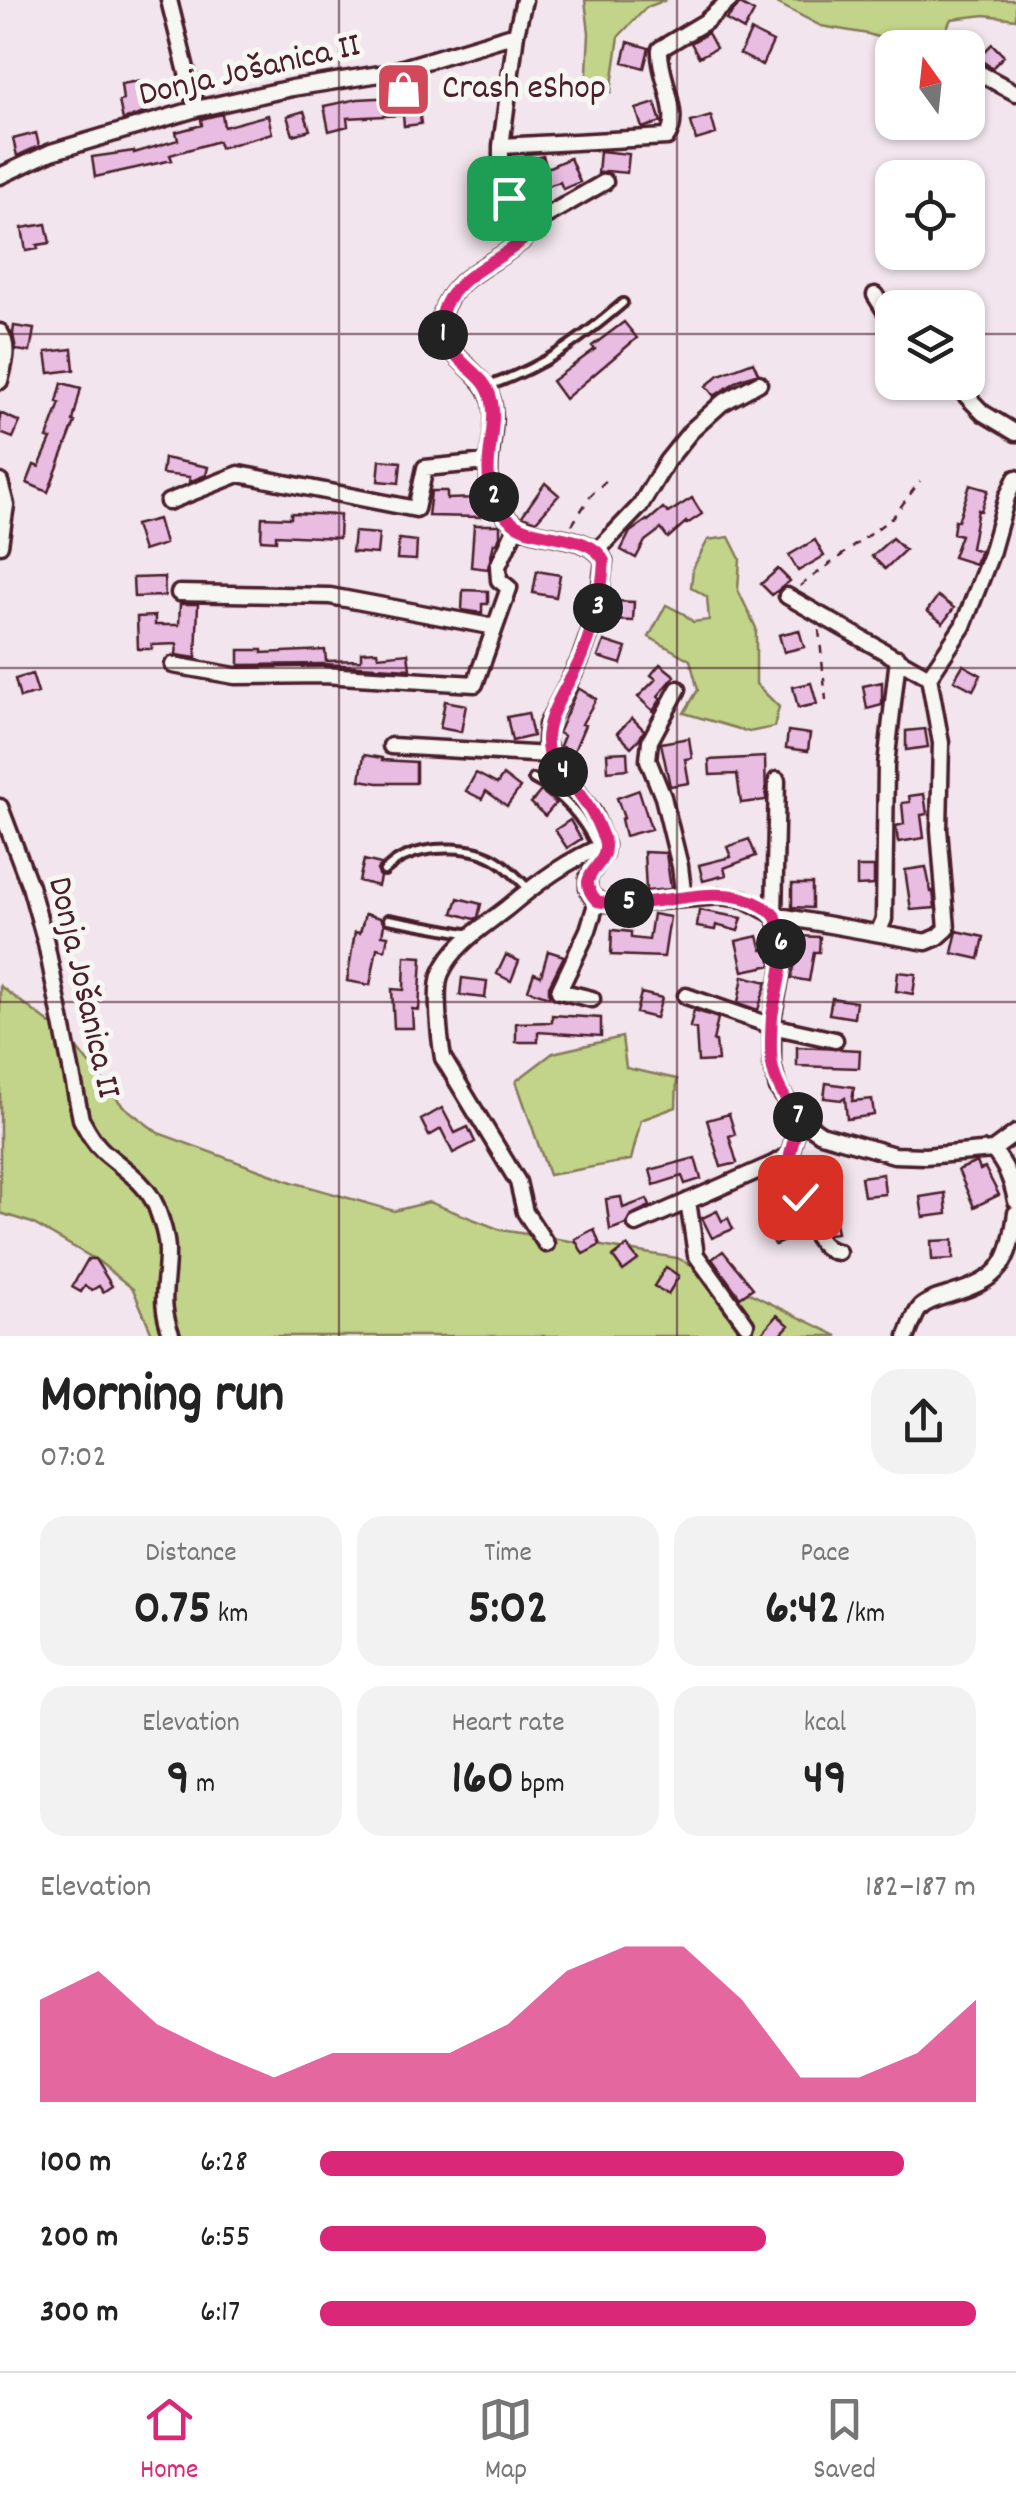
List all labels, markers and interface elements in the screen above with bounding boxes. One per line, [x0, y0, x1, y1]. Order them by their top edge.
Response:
street label: Donja Jošanica II [134, 22, 366, 122]
north arrow [875, 30, 985, 140]
map controls [875, 30, 985, 400]
shop icon: Crash eShop [373, 60, 433, 120]
place label: Crash eShop [442, 65, 606, 115]
pin [467, 156, 552, 241]
button: locate [875, 160, 985, 270]
icon: arrive [482, 171, 537, 226]
button: layers [875, 290, 985, 400]
pin: 1 [418, 310, 468, 360]
text: 1 [440, 315, 446, 355]
pin: 2 [469, 472, 519, 522]
text: 2 [488, 477, 500, 517]
pin: 3 [573, 583, 623, 633]
text: 3 [592, 588, 604, 628]
pin: 4 [538, 747, 588, 797]
text: 4 [557, 752, 569, 792]
street label: Donja Jošanica II [32, 872, 132, 1104]
pin: 5 [604, 878, 654, 928]
text: 5 [623, 883, 635, 923]
pin: 6 [756, 919, 806, 969]
text: 6 [774, 924, 788, 964]
pin: 7 [773, 1092, 823, 1142]
text: 7 [793, 1097, 803, 1137]
pin [758, 1155, 843, 1240]
icon: check [773, 1170, 828, 1225]
text: Morning run [40, 1359, 284, 1438]
button: share [871, 1369, 976, 1474]
text: 07:02 [40, 1436, 106, 1482]
text: Distance [145, 1535, 237, 1575]
text: Time [484, 1535, 532, 1575]
text: Pace [800, 1535, 850, 1575]
text: 0.75 [134, 1575, 211, 1647]
text: 5:02 [468, 1575, 548, 1647]
text: 6:42 [765, 1575, 840, 1647]
text: km [211, 1596, 249, 1636]
text: /km [840, 1596, 885, 1636]
text: Elevation [142, 1705, 240, 1745]
text: Heart rate [451, 1705, 565, 1745]
text: kcal [804, 1705, 846, 1745]
text: 9 [167, 1745, 190, 1817]
text: 160 [451, 1745, 514, 1817]
text: 49 [803, 1745, 847, 1817]
text: m [190, 1766, 215, 1806]
text: bpm [514, 1766, 565, 1806]
text: Elevation [40, 1866, 151, 1912]
text: 182–187 m [865, 1866, 976, 1912]
text: 100 m [40, 2141, 111, 2187]
text: 6:28 [200, 2141, 248, 2187]
text: 200 m [40, 2216, 118, 2262]
text: 6:55 [200, 2216, 251, 2262]
text: 300 m [40, 2291, 118, 2337]
text: 6:17 [200, 2291, 240, 2337]
tab: Home [140, 2392, 198, 2492]
tab: Map [478, 2392, 533, 2492]
tab: Saved [813, 2392, 876, 2492]

